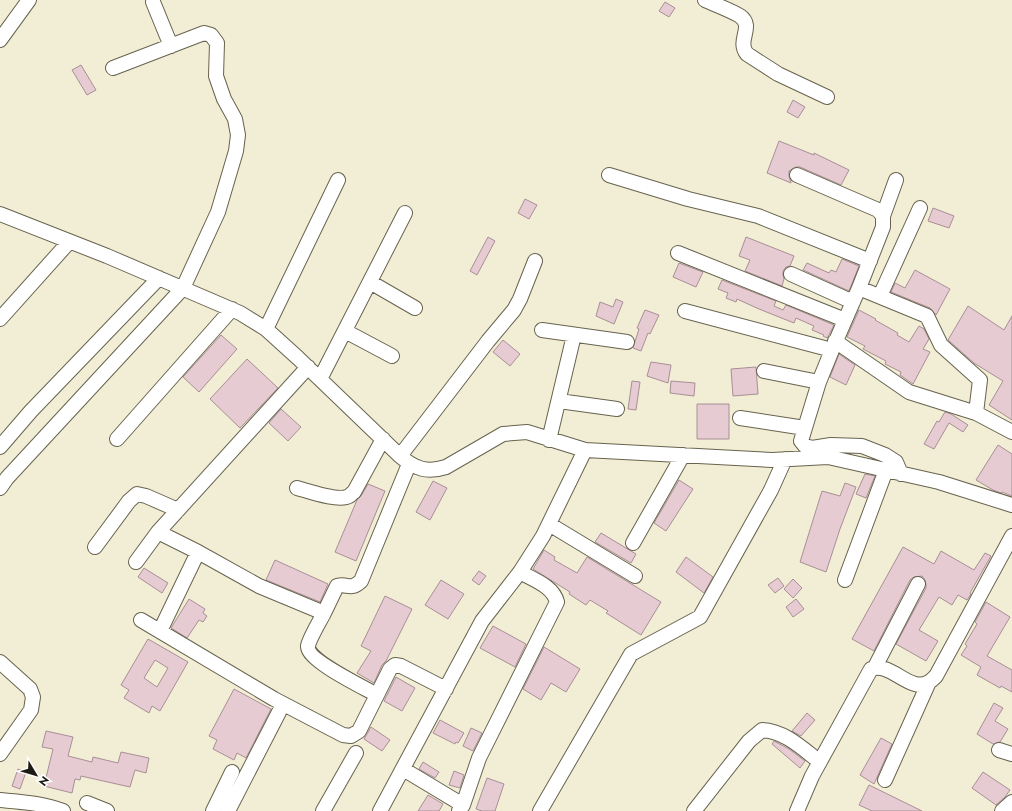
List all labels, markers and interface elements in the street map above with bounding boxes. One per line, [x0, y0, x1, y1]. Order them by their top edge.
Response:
north arrow [16, 755, 56, 795]
text: N [35, 773, 53, 790]

